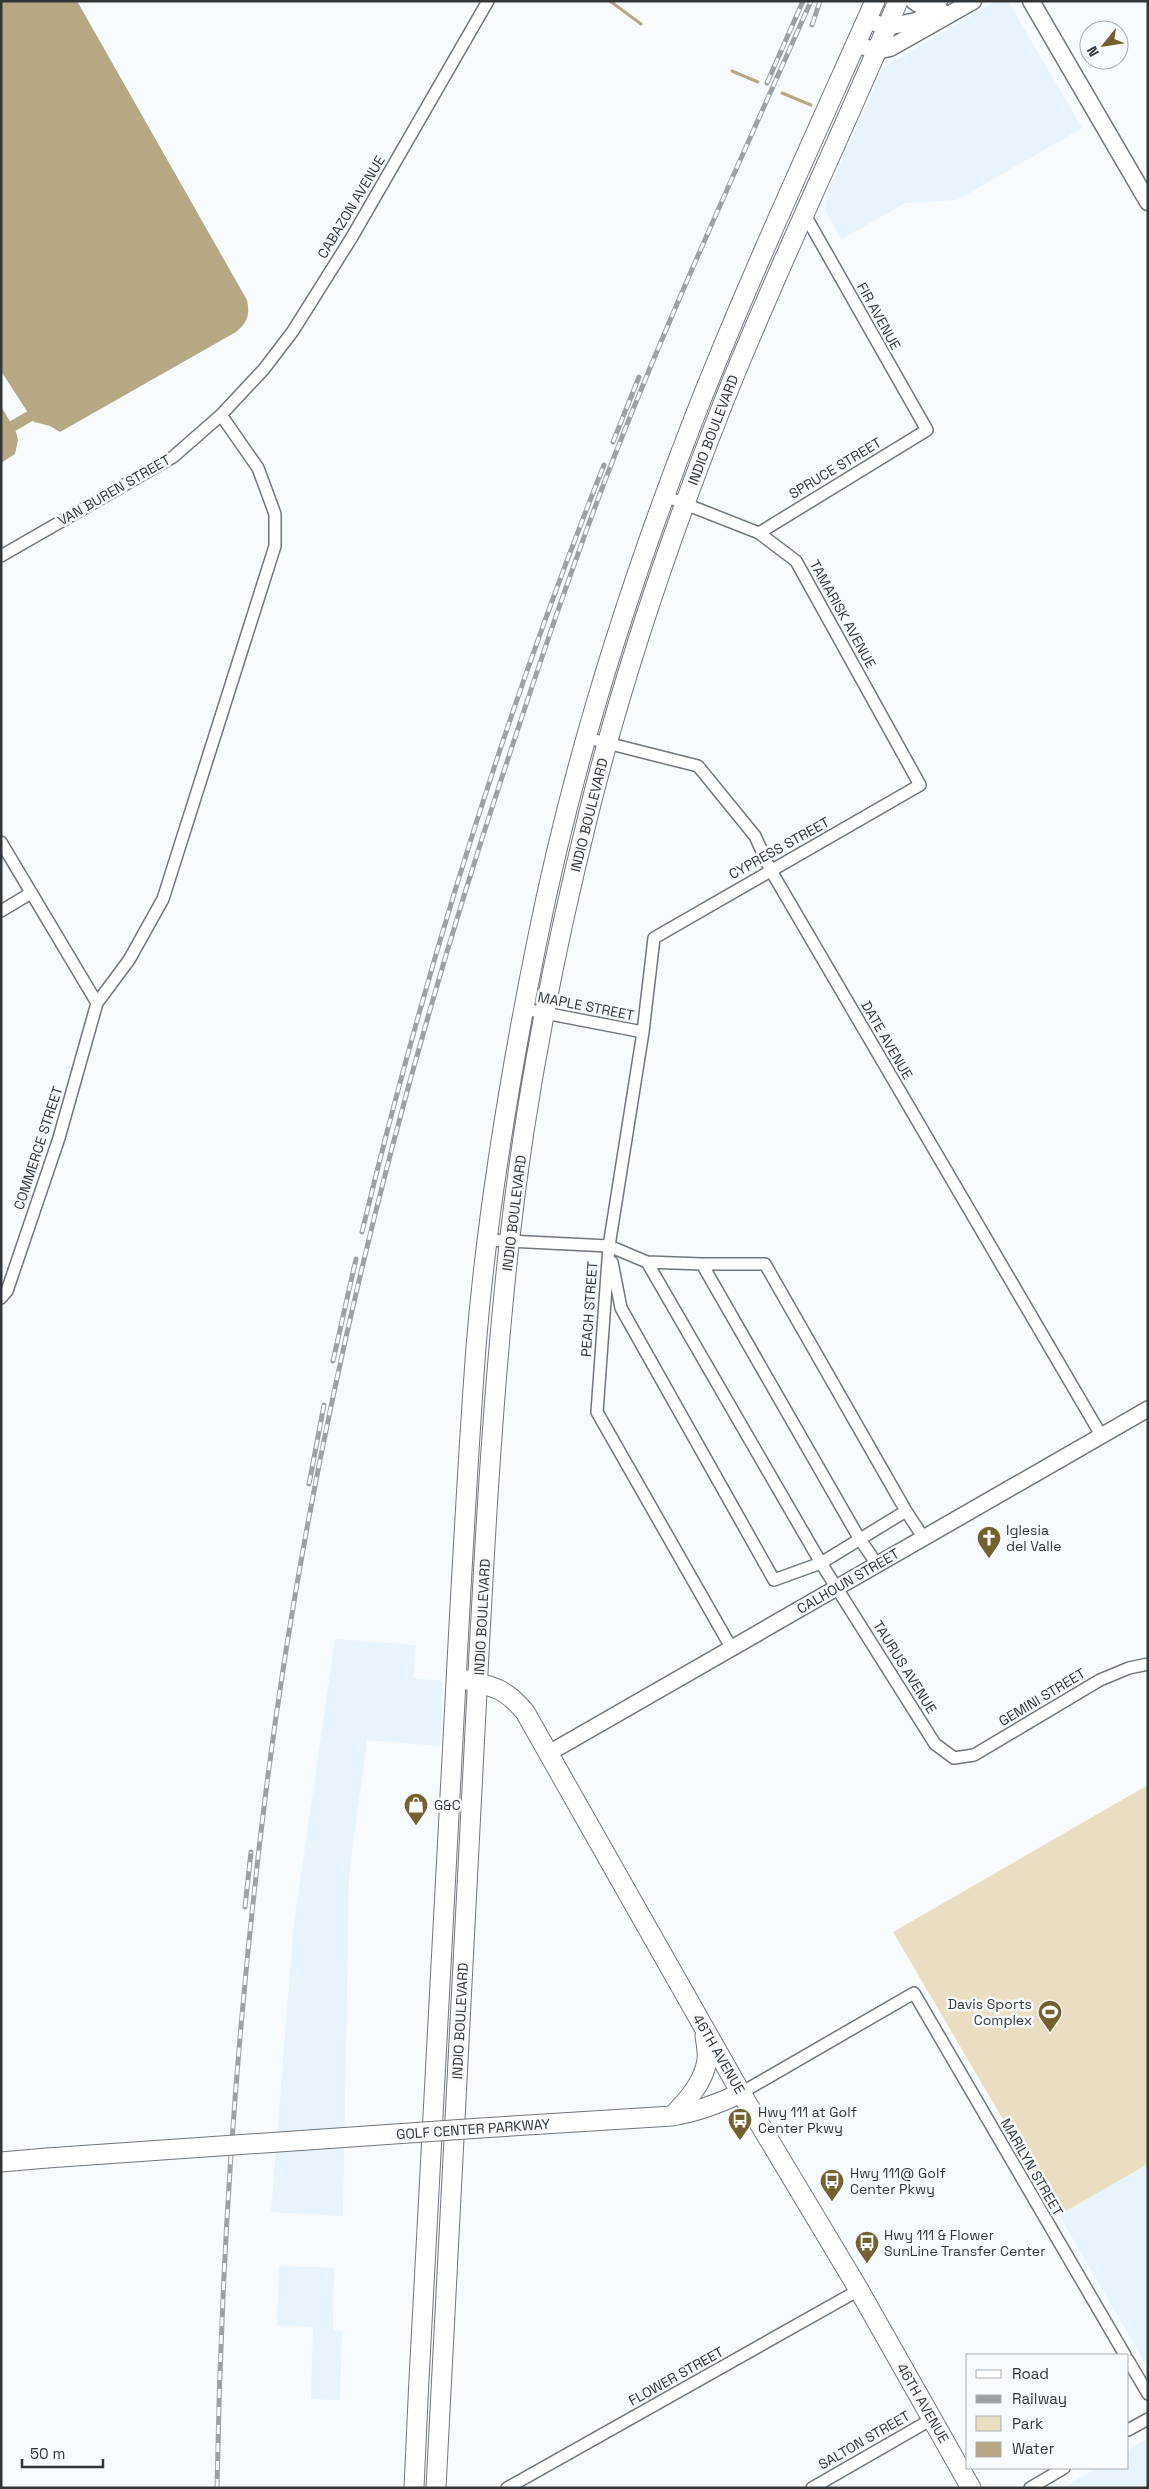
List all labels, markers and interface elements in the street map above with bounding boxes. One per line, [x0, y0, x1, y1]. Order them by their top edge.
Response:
north arrow [1079, 20, 1129, 70]
text: N [1083, 43, 1103, 60]
street label: CABAZON AVENUE [313, 152, 389, 262]
street label: FIR AVENUE [853, 279, 905, 353]
street label: INDIO BOULEVARD [684, 372, 742, 488]
street label: SPRUCE STREET [785, 433, 885, 503]
street label: VAN BUREN STREET [54, 450, 174, 530]
street label: TAMARISK AVENUE [806, 557, 880, 671]
street label: INDIO BOULEVARD [566, 756, 612, 874]
street label: CYPRESS STREET [725, 813, 833, 883]
street label: MAPLE STREET [536, 988, 636, 1024]
street label: DATE AVENUE [857, 998, 917, 1083]
street label: COMMERCE STREET [10, 1084, 66, 1212]
street label: INDIO BOULEVARD [498, 1154, 530, 1272]
street label: PEACH STREET [577, 1261, 601, 1357]
place label: Iglesia del Valle [1006, 1521, 1062, 1555]
church icon: Iglesia del Valle [976, 1525, 1002, 1559]
street label: CALHOUN STREET [794, 1544, 902, 1618]
street label: INDIO BOULEVARD [470, 1558, 494, 1676]
street label: TAURUS AVENUE [869, 1617, 941, 1717]
street label: GEMINI STREET [995, 1664, 1089, 1730]
shop icon: G&C [403, 1792, 429, 1826]
place label: G&C [434, 1796, 461, 1814]
street label: INDIO BOULEVARD [448, 1962, 472, 2080]
place label: Davis Sports Complex [948, 1995, 1032, 2029]
sports icon: Davis Sports Complex [1037, 1999, 1063, 2033]
street label: 46TH AVENUE [689, 2011, 749, 2097]
place label: Hwy 111 at Golf Center Pkwy [758, 2103, 857, 2137]
bus stop icon: Hwy 111 at Golf Center Pkwy [727, 2107, 753, 2141]
street label: GOLF CENTER PARKWAY [395, 2115, 551, 2143]
street label: MARILYN STREET [997, 2115, 1067, 2219]
place label: Hwy 111@ Golf Center Pkwy [850, 2164, 946, 2198]
bus stop icon: Hwy 111@ Golf Center Pkwy [819, 2168, 845, 2202]
place label: Hwy 111 & Flower SunLine Transfer Center [884, 2226, 1045, 2260]
bus stop icon: Hwy 111 & Flower SunLine Transfer Center [854, 2230, 880, 2264]
street label: FLOWER STREET [625, 2342, 727, 2410]
legend [966, 2354, 1129, 2469]
street label: 46TH AVENUE [893, 2360, 953, 2446]
text: Road [1012, 2364, 1049, 2383]
text: Railway [1012, 2389, 1067, 2408]
street label: SALTON STREET [815, 2406, 913, 2474]
text: Park [1012, 2414, 1043, 2433]
scale bar [22, 2436, 104, 2468]
text: Water [1012, 2439, 1055, 2458]
text: 50 m [30, 2444, 65, 2463]

